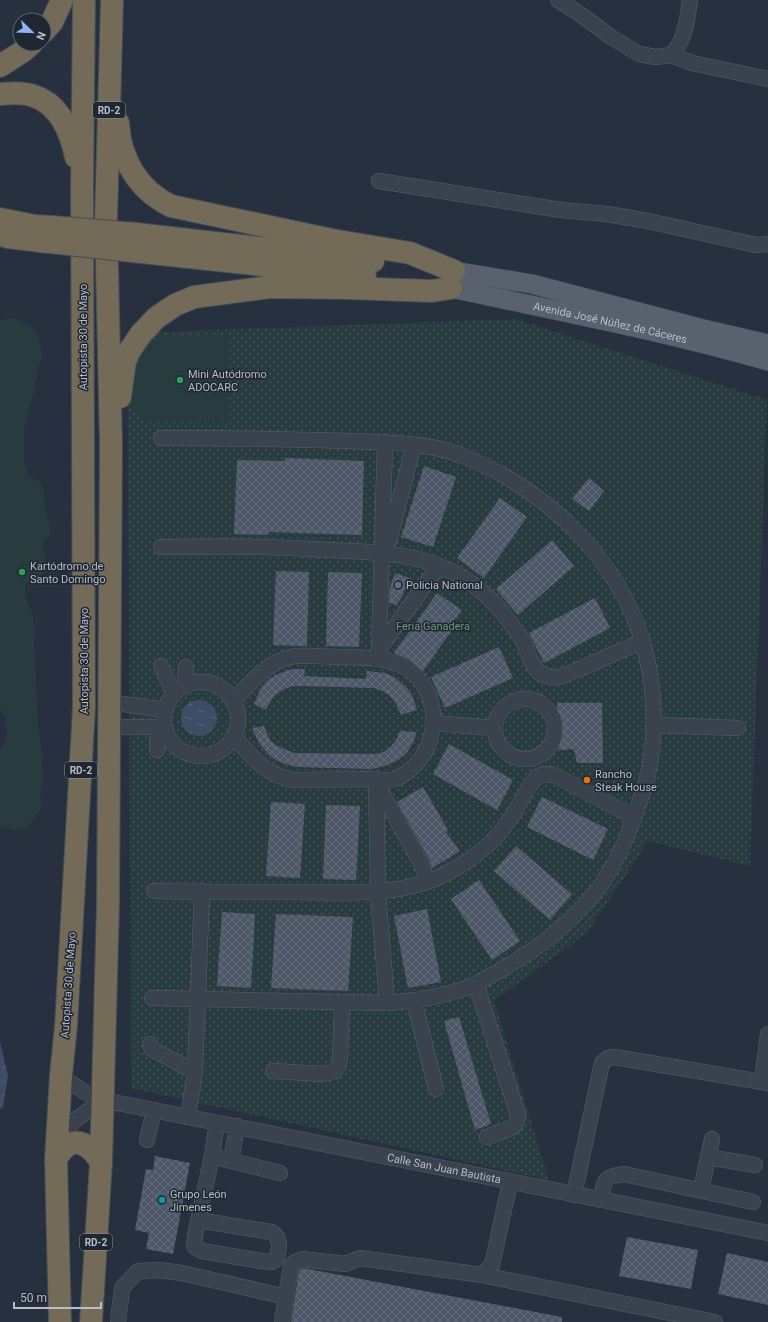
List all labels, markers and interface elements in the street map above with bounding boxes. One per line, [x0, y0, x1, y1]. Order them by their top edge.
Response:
north arrow [12, 12, 52, 52]
text: N [33, 30, 48, 42]
road number: RD-2 [93, 102, 125, 118]
street label: Autopista 30 de Mayo [77, 284, 90, 390]
street label: Avenida José Núñez de Cáceres [532, 300, 689, 346]
place label: Mini Autódromo ADOCARC [188, 368, 267, 394]
marker: Mini Autódromo ADOCARC [175, 375, 185, 385]
place label: Kartódromo de Santo Domingo [30, 560, 105, 586]
marker: Kartódromo de Santo Domingo [17, 567, 27, 577]
place label: Policia National [406, 579, 483, 592]
marker: Policia National [393, 580, 403, 590]
street label: Autopista 30 de Mayo [78, 608, 91, 714]
park label: Feria Ganadera [396, 620, 470, 633]
road number: RD-2 [65, 762, 97, 778]
place label: Rancho Steak House [595, 768, 657, 794]
marker: Rancho Steak House [582, 775, 592, 785]
street label: Autopista 30 de Mayo [58, 931, 79, 1039]
street label: Calle San Juan Bautista [386, 1151, 502, 1186]
place label: Grupo León Jimenes [170, 1188, 227, 1214]
marker: Grupo León Jimenes [157, 1195, 167, 1205]
road number: RD-2 [80, 1234, 112, 1250]
scale bar [14, 1284, 101, 1310]
text: 50 m [20, 1291, 47, 1305]

